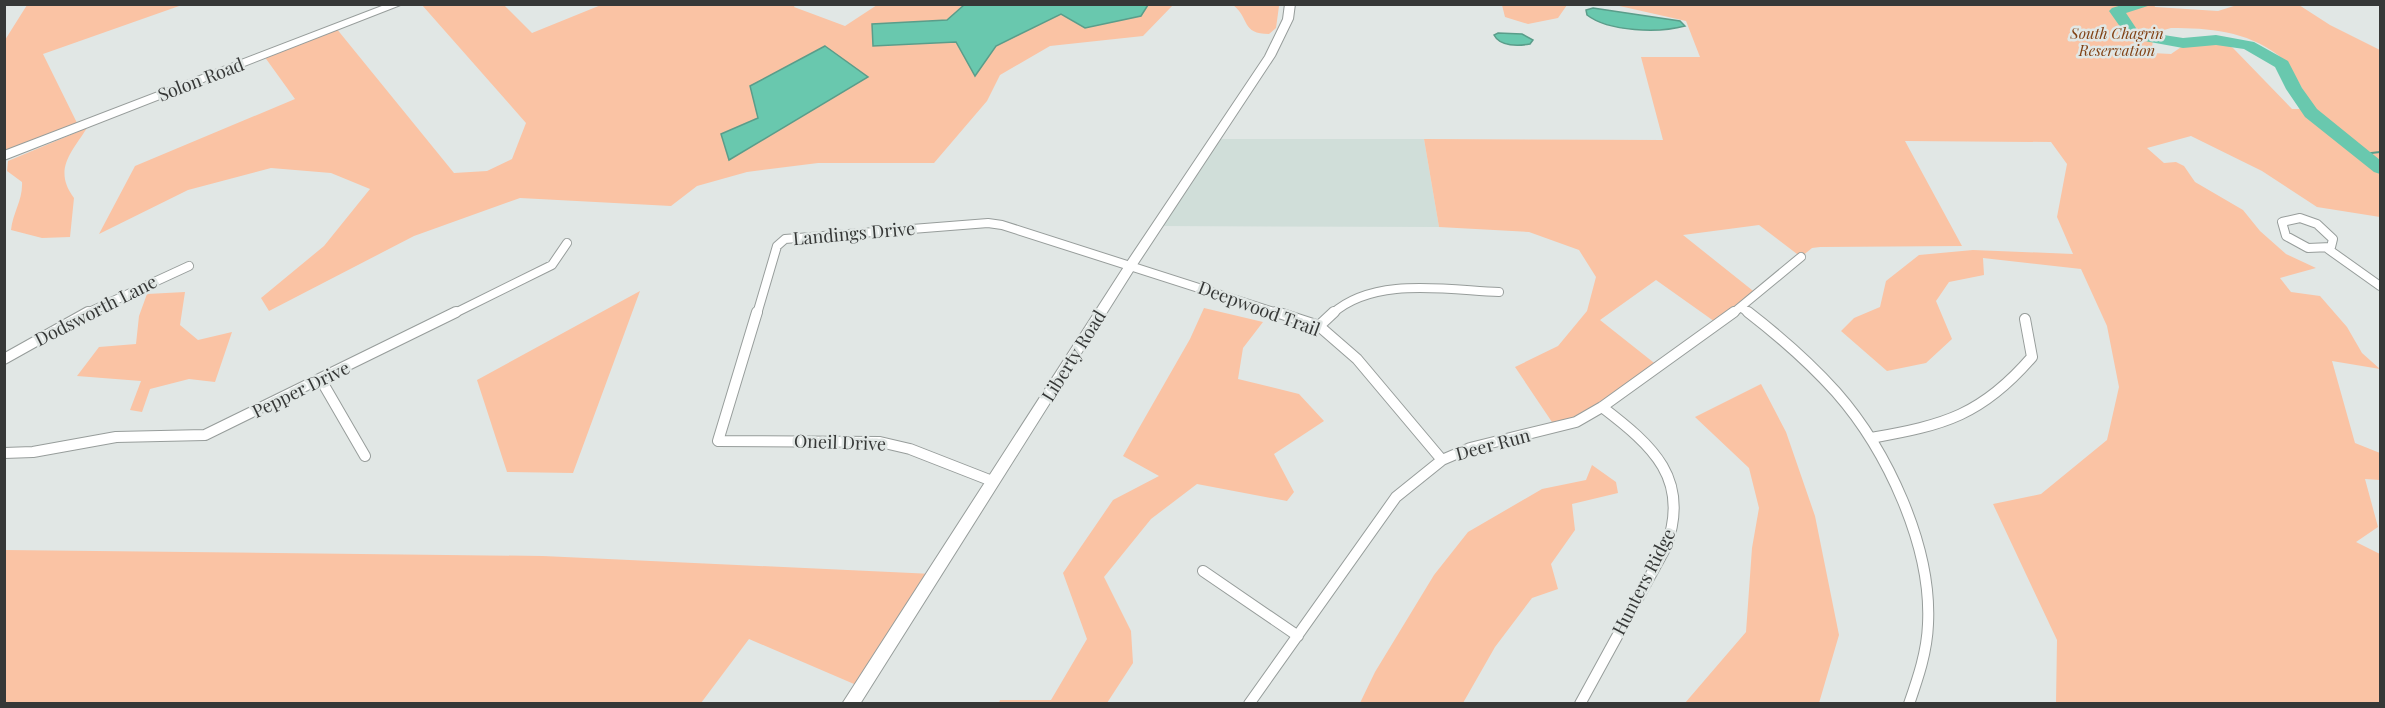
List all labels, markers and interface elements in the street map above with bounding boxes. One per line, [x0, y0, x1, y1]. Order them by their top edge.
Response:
park label: South Chagrin Reservation [2069, 23, 2164, 60]
street label: Solon Road [154, 51, 248, 106]
street label: Landings Drive [792, 216, 916, 250]
street label: Dodsworth Lane [30, 269, 161, 351]
street label: Deepwood Trail [1195, 275, 1324, 341]
street label: Liberty Road [1036, 305, 1111, 406]
street label: Pepper Drive [248, 355, 353, 423]
street label: Deer Run [1453, 423, 1533, 465]
street label: Oneil Drive [794, 428, 887, 456]
street label: Hunters Ridge [1606, 524, 1680, 639]

